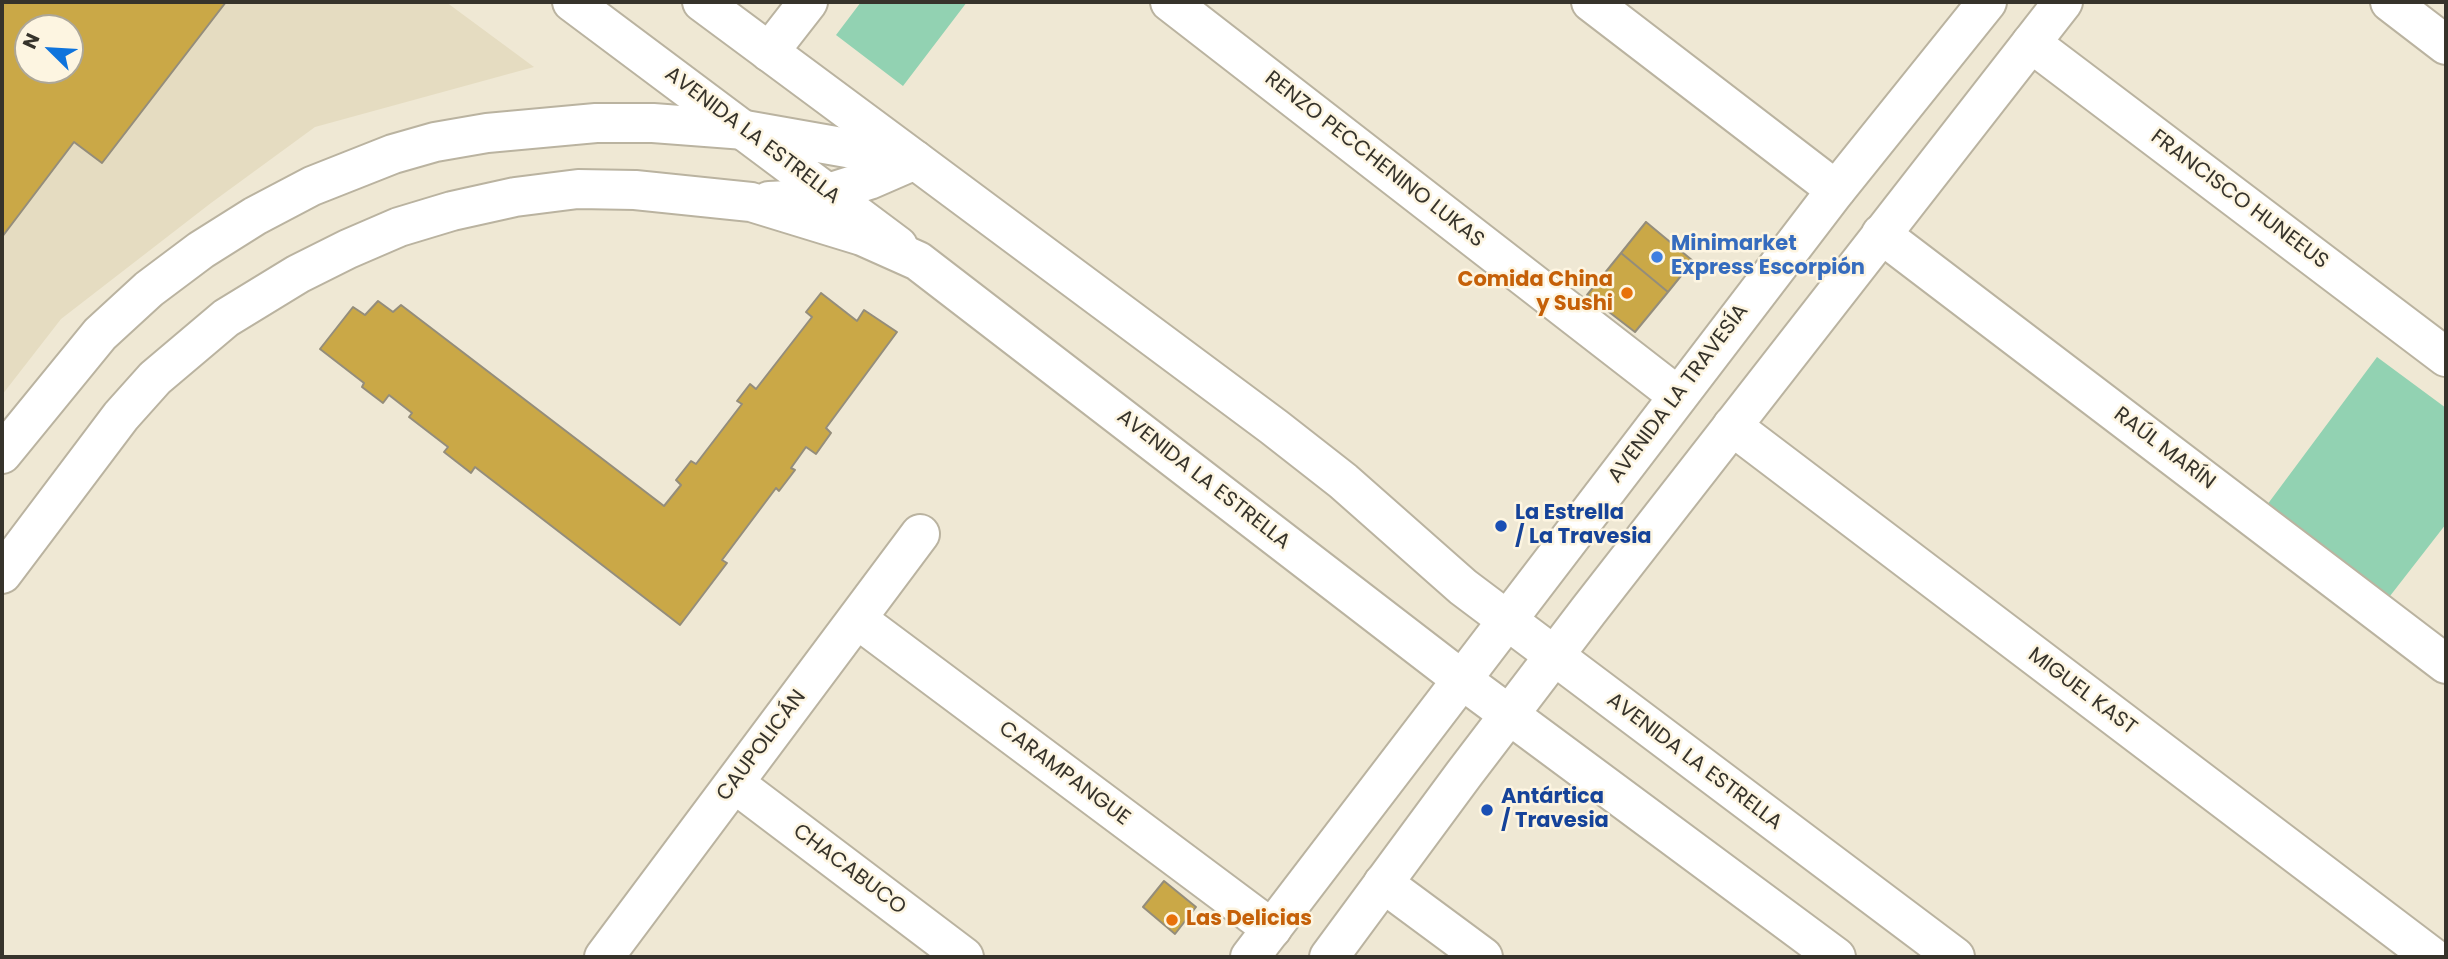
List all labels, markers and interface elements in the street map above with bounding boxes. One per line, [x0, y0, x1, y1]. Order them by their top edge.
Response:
north arrow [14, 14, 84, 84]
text: N [16, 29, 46, 53]
street label: AVENIDA LA ESTRELLA [659, 62, 845, 210]
street label: RENZO PECCHENINO LUKAS [1259, 66, 1489, 254]
street label: FRANCISCO HUNEEUS [2145, 125, 2333, 275]
place label: Minimarket Express Escorpión [1671, 232, 1865, 282]
marker: Minimarket Express Escorpión [1649, 249, 1665, 265]
place label: Comida China y Sushi [1457, 268, 1613, 318]
marker: Comida China y Sushi [1619, 285, 1635, 301]
street label: AVENIDA LA TRAVESÍA [1604, 300, 1754, 488]
street label: RAÚL MARÍN [2108, 403, 2220, 495]
street label: AVENIDA LA ESTRELLA [1111, 405, 1295, 555]
place label: La Estrella / La Travesia [1515, 501, 1652, 551]
marker: La Estrella / La Travesia [1493, 518, 1509, 534]
street label: MIGUEL KAST [2023, 643, 2141, 741]
street label: CAUPOLICÁN [712, 685, 812, 807]
street label: AVENIDA LA ESTRELLA [1601, 688, 1787, 836]
street label: CARAMPANGUE [993, 716, 1135, 832]
place label: Antártica / Travesia [1501, 785, 1609, 835]
marker: Antártica / Travesia [1479, 802, 1495, 818]
street label: CHACABUCO [787, 819, 911, 921]
place label: Las Delicias [1186, 907, 1312, 933]
marker: Las Delicias [1164, 912, 1180, 928]

